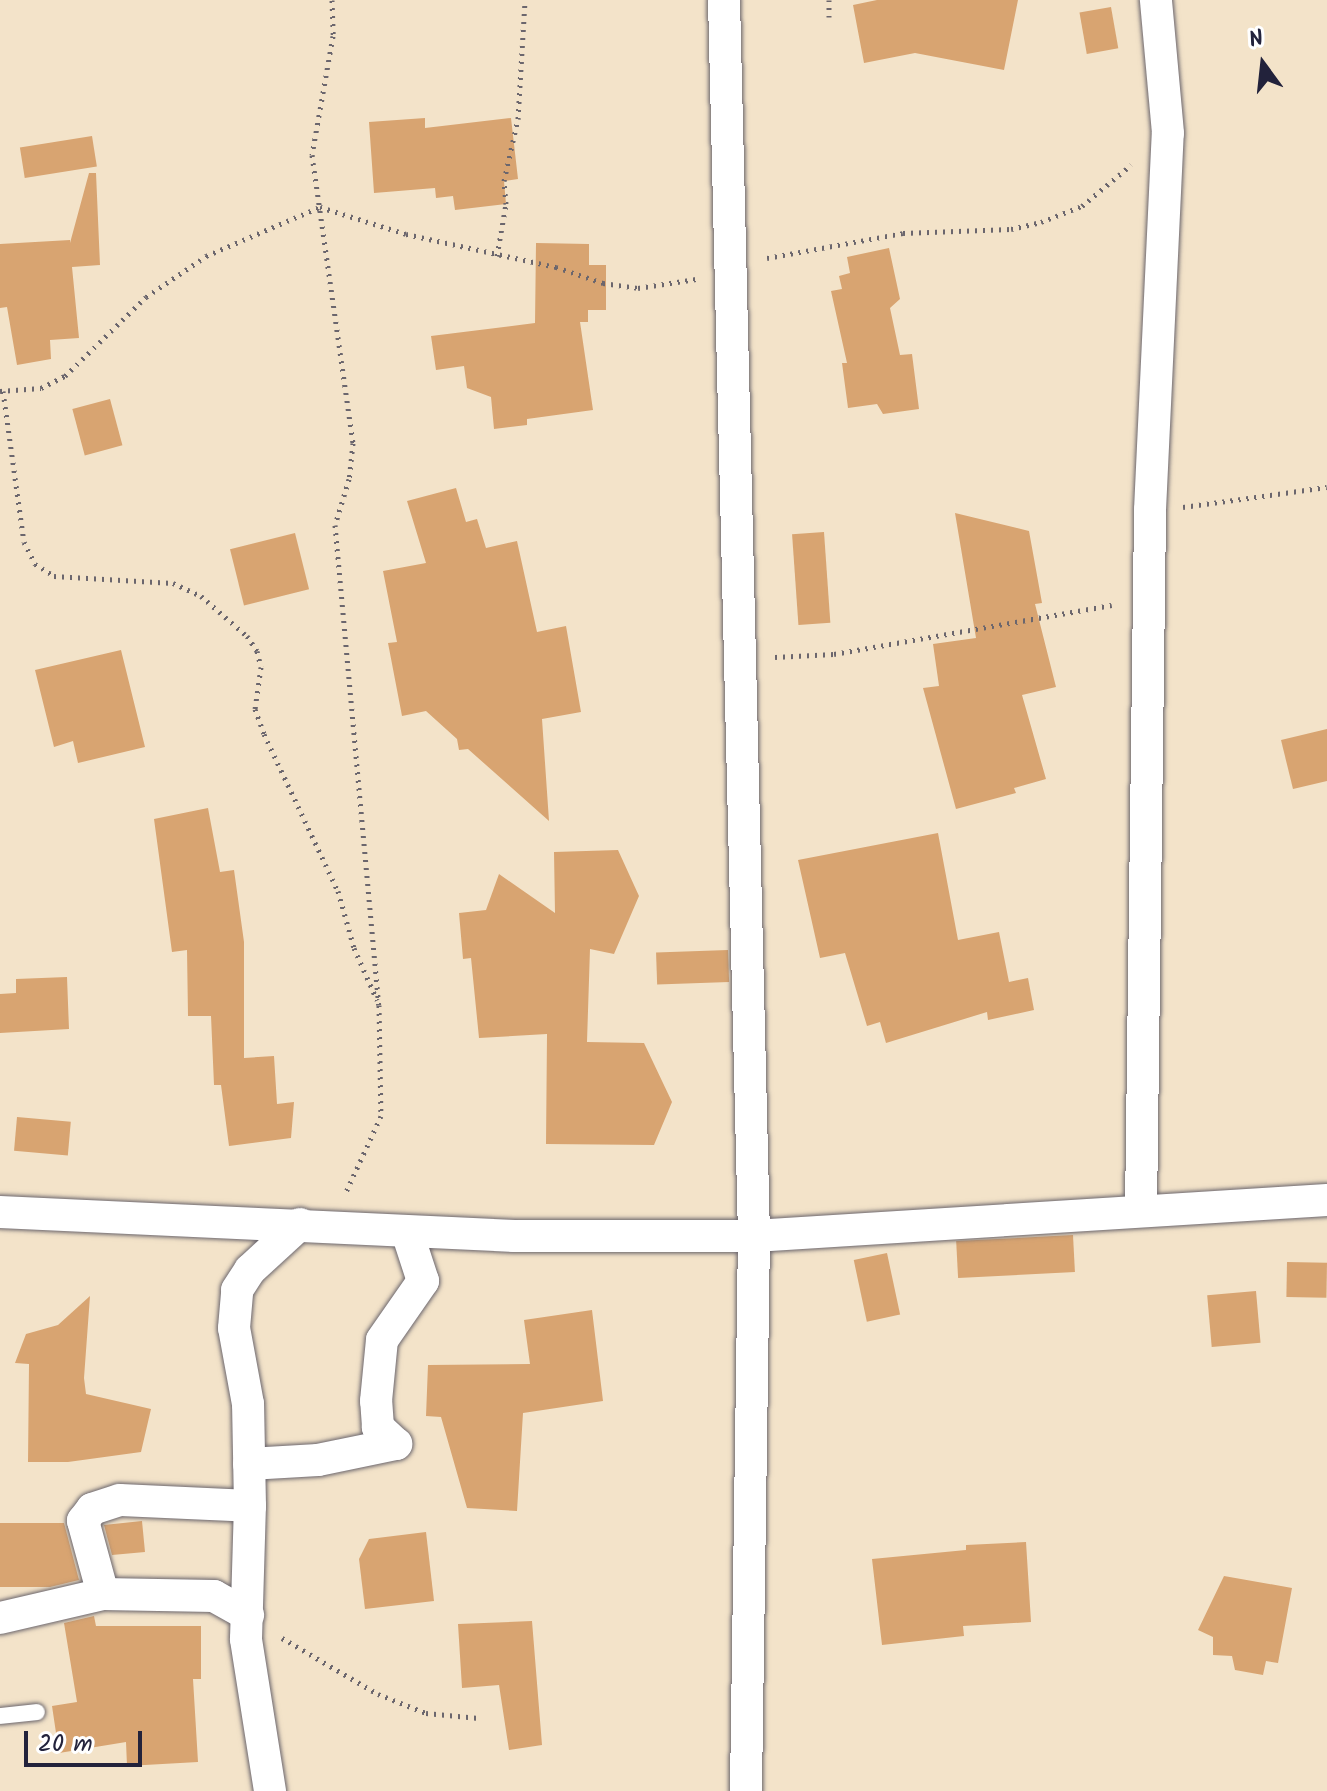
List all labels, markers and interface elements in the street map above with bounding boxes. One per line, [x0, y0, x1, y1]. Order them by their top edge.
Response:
text: N [1245, 22, 1268, 59]
north arrow [1223, 24, 1303, 104]
scale bar [28, 1715, 146, 1765]
text: 20 m [38, 1725, 93, 1764]

